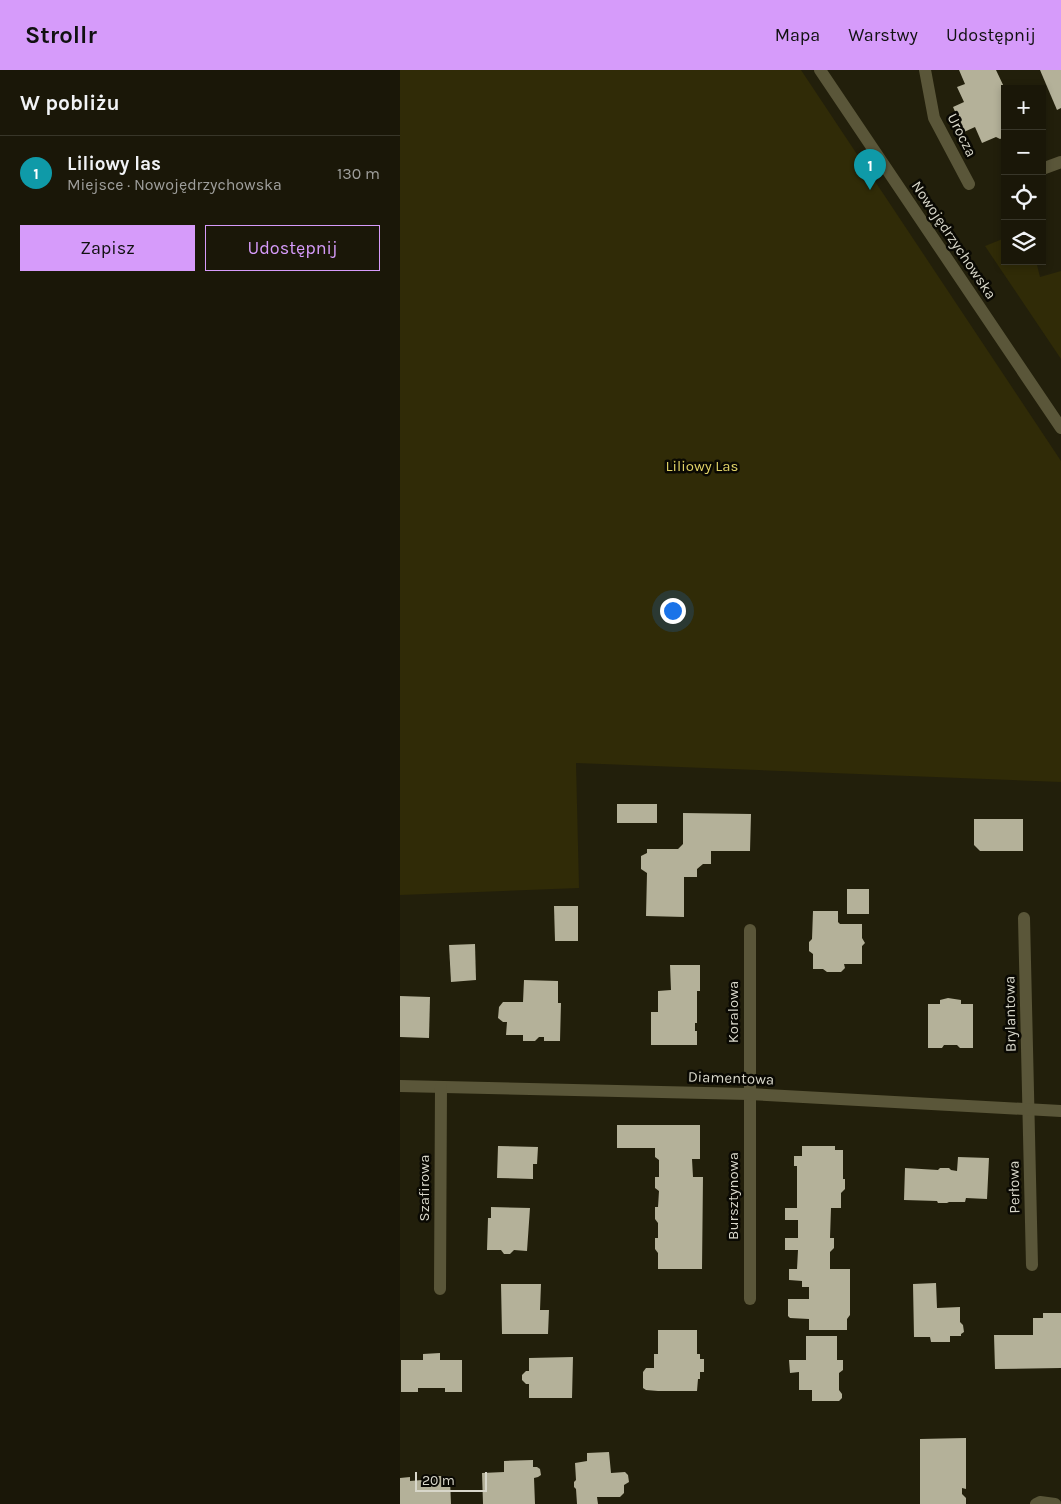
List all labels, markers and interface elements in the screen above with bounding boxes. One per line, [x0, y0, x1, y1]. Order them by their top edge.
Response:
text: Strollr [25, 21, 97, 49]
text: Mapa [775, 24, 820, 46]
text: Warstwy [848, 24, 918, 46]
text: Udostępnij [946, 24, 1036, 46]
map controls [1001, 85, 1046, 265]
button: + [1001, 85, 1046, 130]
text: W pobliżu [20, 91, 120, 115]
street label: Urocza [943, 110, 981, 160]
button: − [1001, 130, 1046, 175]
pin: 1 [854, 149, 886, 190]
text: Liliowy las [67, 153, 161, 175]
text: 1 [33, 164, 39, 183]
text: 130 m [337, 164, 380, 183]
text: Miejsce · Nowojędrzychowska [67, 175, 282, 194]
button: locate [1001, 175, 1046, 220]
street label: Nowojędrzychowska [908, 177, 1000, 303]
button: layers [1001, 220, 1046, 265]
button: Zapisz [20, 225, 195, 271]
button: Udostępnij [205, 225, 380, 271]
park label: Liliowy Las [666, 457, 738, 475]
your location [660, 598, 686, 624]
street label: Brylantowa [1000, 976, 1020, 1052]
street label: Koralowa [724, 981, 742, 1043]
street label: Diamentowa [688, 1067, 774, 1089]
street label: Bursztynowa [724, 1152, 742, 1240]
street label: Szafirowa [415, 1155, 433, 1221]
street label: Perłowa [1005, 1160, 1023, 1214]
scale bar [415, 1469, 488, 1492]
text: 20 m [422, 1472, 455, 1489]

